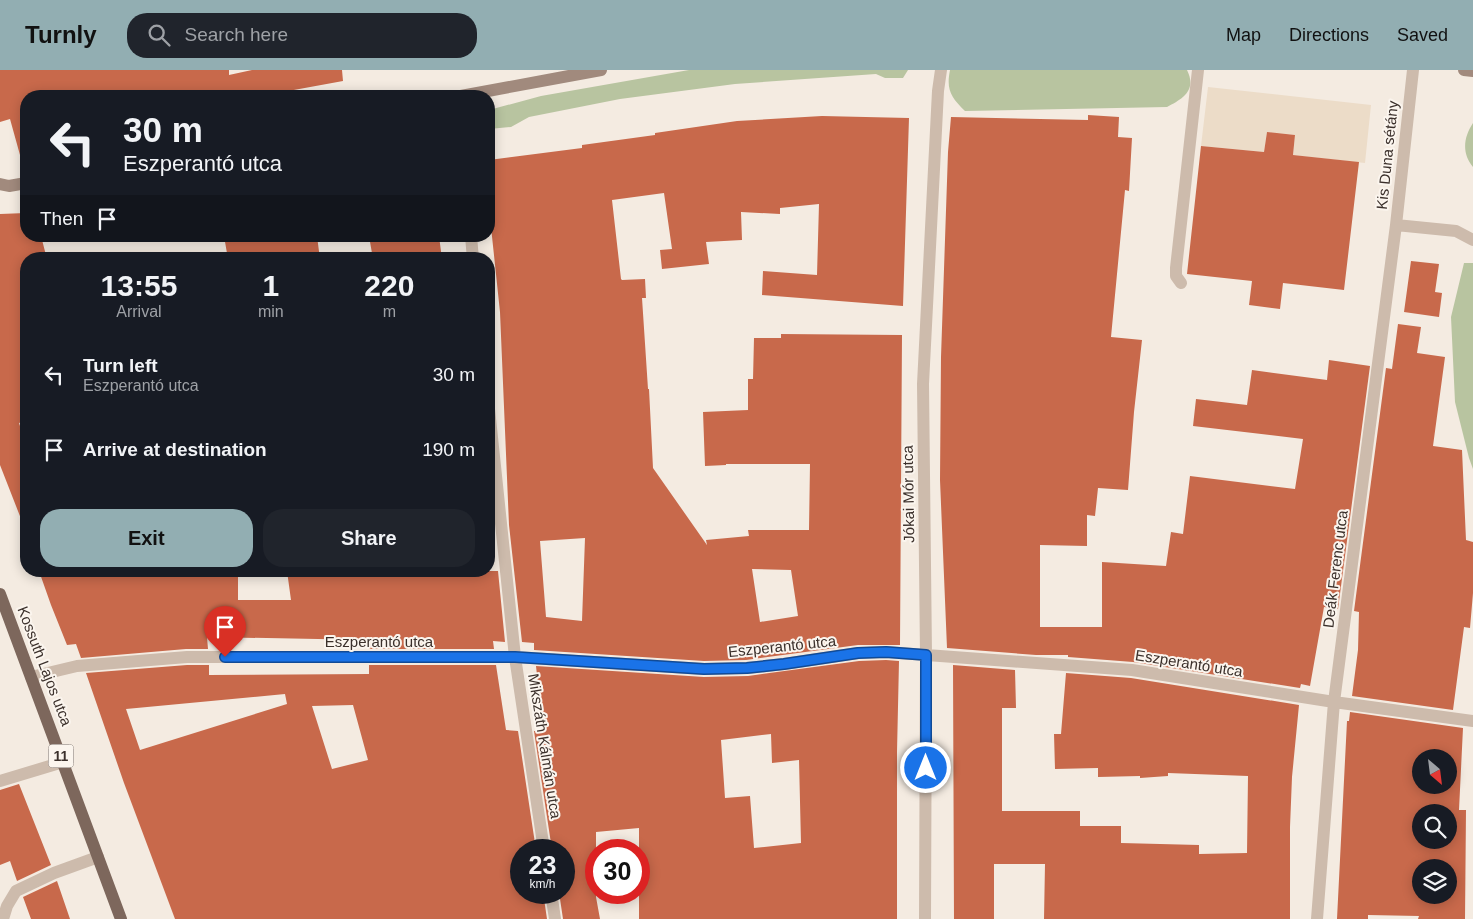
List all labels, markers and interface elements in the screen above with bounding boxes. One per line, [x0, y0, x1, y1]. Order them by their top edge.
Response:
search box [127, 13, 477, 58]
text: Turnly [25, 21, 97, 48]
icon: search [145, 21, 173, 49]
text: Search here [185, 24, 288, 45]
text: Map [1226, 25, 1261, 45]
text: Directions [1289, 25, 1369, 45]
text: Saved [1397, 25, 1448, 45]
street label: Kis Duna sétány [1373, 99, 1401, 210]
icon: left [40, 110, 105, 175]
text: 30 m [123, 110, 203, 149]
text: Eszperantó utca [123, 151, 282, 176]
icon: arrive [93, 205, 121, 233]
text: Then [40, 208, 83, 229]
text: 13:55 [101, 269, 177, 302]
text: 1 [262, 269, 279, 302]
text: 220 [364, 269, 414, 302]
text: Arrival [116, 303, 162, 320]
text: min [258, 303, 284, 320]
text: m [383, 303, 396, 320]
text: Turn left [83, 355, 158, 376]
icon: left [40, 361, 68, 389]
text: 30 m [433, 364, 475, 385]
text: Eszperantó utca [83, 377, 199, 394]
icon: arrive [40, 436, 68, 464]
text: Arrive at destination [83, 439, 267, 460]
text: 190 m [422, 439, 475, 460]
street label: Jókai Mór utca [899, 444, 917, 543]
button: Exit [40, 509, 253, 567]
button: Share [263, 509, 475, 567]
street label: Deák Ferenc utca [1319, 509, 1351, 629]
street label: Kossuth Lajos utca [14, 604, 76, 729]
pin [204, 606, 246, 657]
icon: arrive [211, 613, 239, 641]
street label: Eszperantó utca [727, 632, 837, 660]
street label: Eszperantó utca [325, 633, 434, 650]
street label: Eszperantó utca [1134, 646, 1245, 680]
street label: Mikszáth Kálmán utca [525, 672, 565, 820]
position arrow [899, 741, 951, 793]
road number: 11 [48, 744, 74, 768]
north arrow [1412, 749, 1458, 794]
map controls [1412, 749, 1457, 904]
button: search [1412, 804, 1457, 849]
speed limit sign: 30 [585, 839, 650, 904]
text: 23 [529, 851, 556, 879]
button: layers [1412, 859, 1457, 904]
text: km/h [529, 877, 556, 891]

